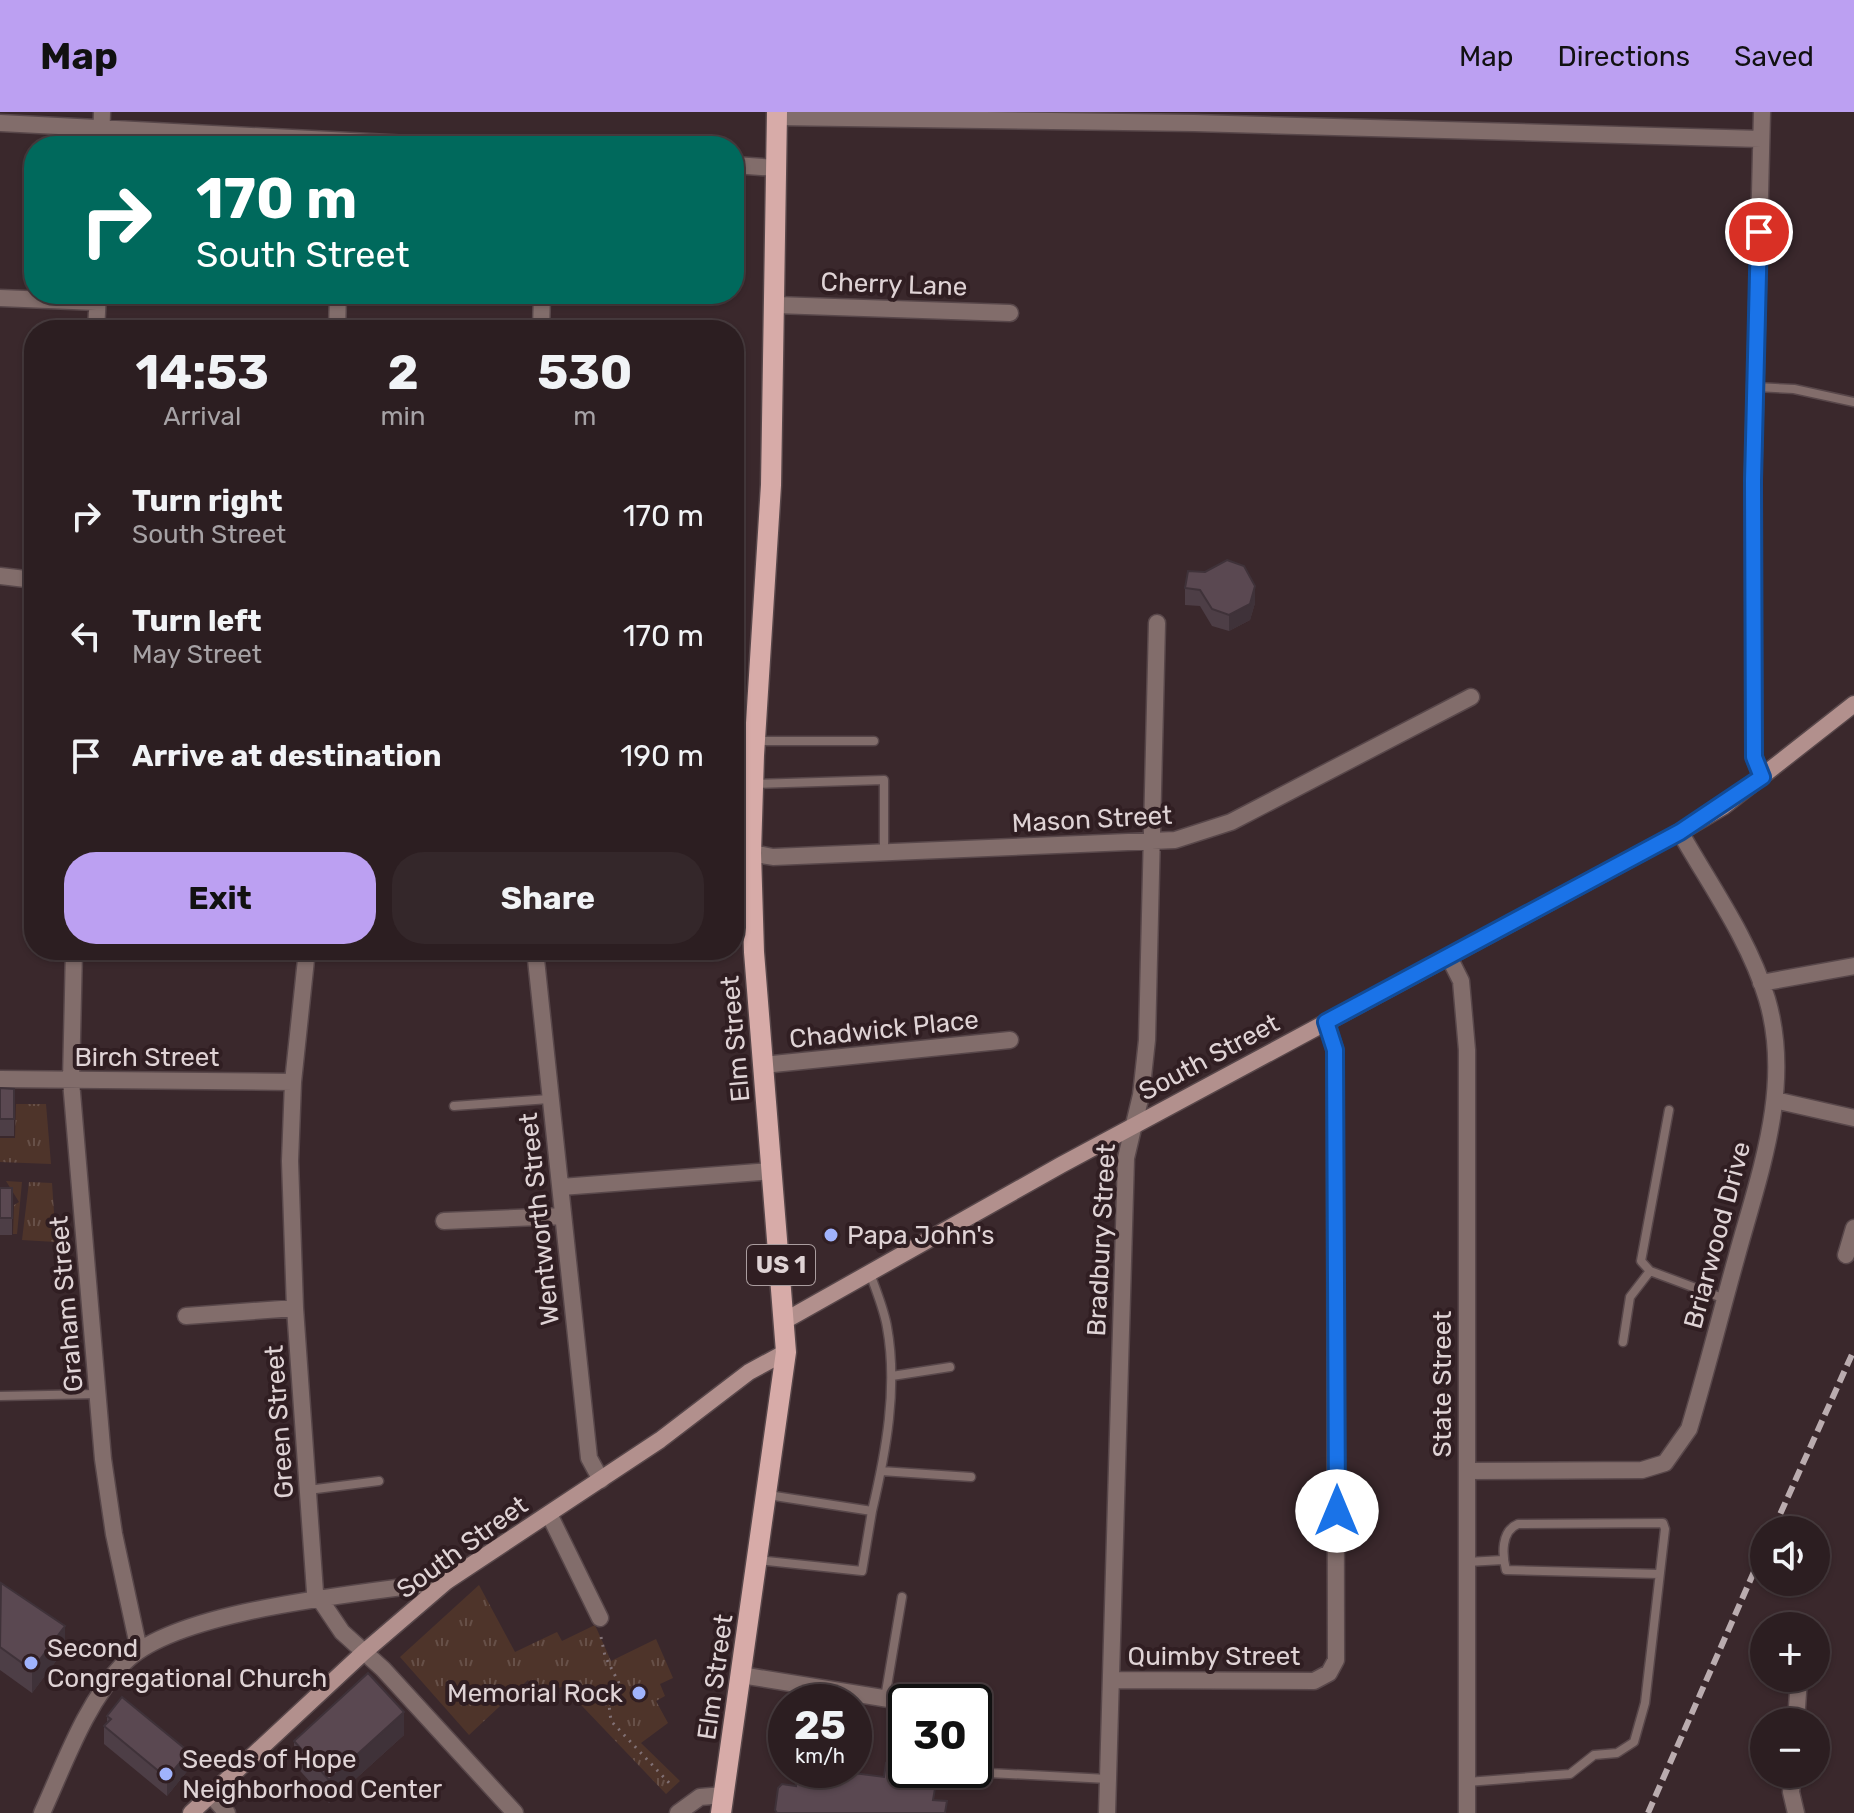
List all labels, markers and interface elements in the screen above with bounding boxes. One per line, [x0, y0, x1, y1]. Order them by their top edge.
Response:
text: Map [40, 33, 118, 79]
text: Map [1459, 40, 1513, 73]
text: Directions [1557, 40, 1690, 73]
text: Saved [1734, 40, 1814, 73]
text: 170 m [196, 166, 357, 232]
icon: right [64, 168, 168, 272]
pin [1725, 198, 1793, 266]
icon: arrive [1737, 210, 1781, 254]
text: South Street [196, 233, 410, 276]
street label: Cherry Lane [820, 266, 968, 303]
text: 14:53 [136, 344, 269, 401]
text: 2 [387, 344, 419, 401]
text: 530 [537, 344, 632, 401]
text: Arrival [163, 401, 241, 432]
text: min [380, 401, 426, 432]
text: m [573, 401, 596, 432]
text: Turn right [132, 483, 283, 519]
icon: right [64, 494, 108, 538]
text: 170 m [623, 498, 704, 534]
text: South Street [132, 519, 286, 550]
text: Turn left [132, 603, 262, 639]
icon: left [64, 614, 108, 658]
text: 170 m [623, 618, 704, 654]
text: May Street [132, 639, 262, 670]
icon: arrive [64, 734, 108, 778]
text: Arrive at destination [132, 738, 442, 774]
text: 190 m [620, 738, 704, 774]
street label: Mason Street [1011, 800, 1173, 839]
button: Exit [64, 852, 376, 944]
button: Share [392, 852, 704, 944]
street label: Elm Street [715, 974, 756, 1103]
street label: Chadwick Place [788, 1004, 980, 1055]
street label: South Street [1134, 1008, 1285, 1107]
street label: Birch Street [74, 1042, 220, 1073]
street label: Wentworth Street [513, 1111, 566, 1327]
street label: Briarwood Drive [1678, 1138, 1757, 1332]
street label: Bradbury Street [1081, 1143, 1122, 1337]
street label: Graham Street [43, 1215, 90, 1393]
place label: Papa John's [847, 1220, 995, 1251]
marker: Papa John's [822, 1226, 840, 1244]
road number: US 1 [747, 1245, 815, 1285]
street label: State Street [1427, 1311, 1458, 1457]
street label: Green Street [259, 1344, 300, 1500]
position arrow [1295, 1469, 1379, 1553]
street label: South Street [391, 1490, 534, 1605]
map controls [1750, 1516, 1830, 1788]
button: sound [1750, 1516, 1830, 1596]
street label: Elm Street [691, 1612, 740, 1742]
button: + [1750, 1612, 1830, 1692]
place label: Second Congregational Church [47, 1633, 327, 1694]
street label: Quimby Street [1128, 1641, 1300, 1672]
marker: Second Congregational Church [22, 1654, 40, 1672]
place label: Memorial Rock [447, 1678, 624, 1709]
marker: Memorial Rock [630, 1684, 648, 1702]
speed limit sign: 30 [888, 1684, 992, 1788]
text: 25 [794, 1702, 846, 1749]
button: − [1750, 1708, 1830, 1788]
place label: Seeds of Hope Neighborhood Center [182, 1744, 442, 1805]
text: km/h [795, 1744, 845, 1768]
marker: Seeds of Hope Neighborhood Center [157, 1765, 175, 1783]

